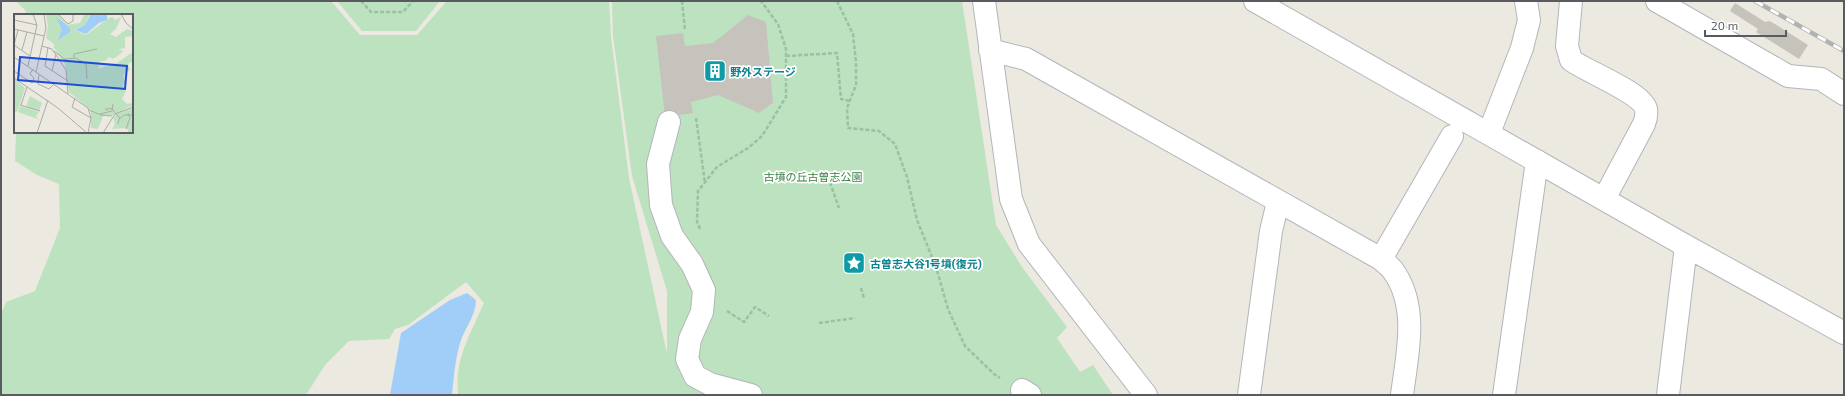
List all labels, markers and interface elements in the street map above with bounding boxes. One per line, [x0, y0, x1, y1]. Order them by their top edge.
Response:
scale bar [1705, 12, 1786, 38]
inset map [14, 14, 133, 133]
text: 20 m [1711, 18, 1738, 32]
building icon: 野外ステージ [702, 58, 728, 84]
place label: 野外ステージ [730, 65, 796, 78]
park label: 古墳の丘古曽志公園 [764, 170, 863, 183]
place icon: 古曽志大谷1号墳(復元) [841, 250, 867, 276]
place label: 古曽志大谷1号墳(復元) [870, 257, 982, 270]

